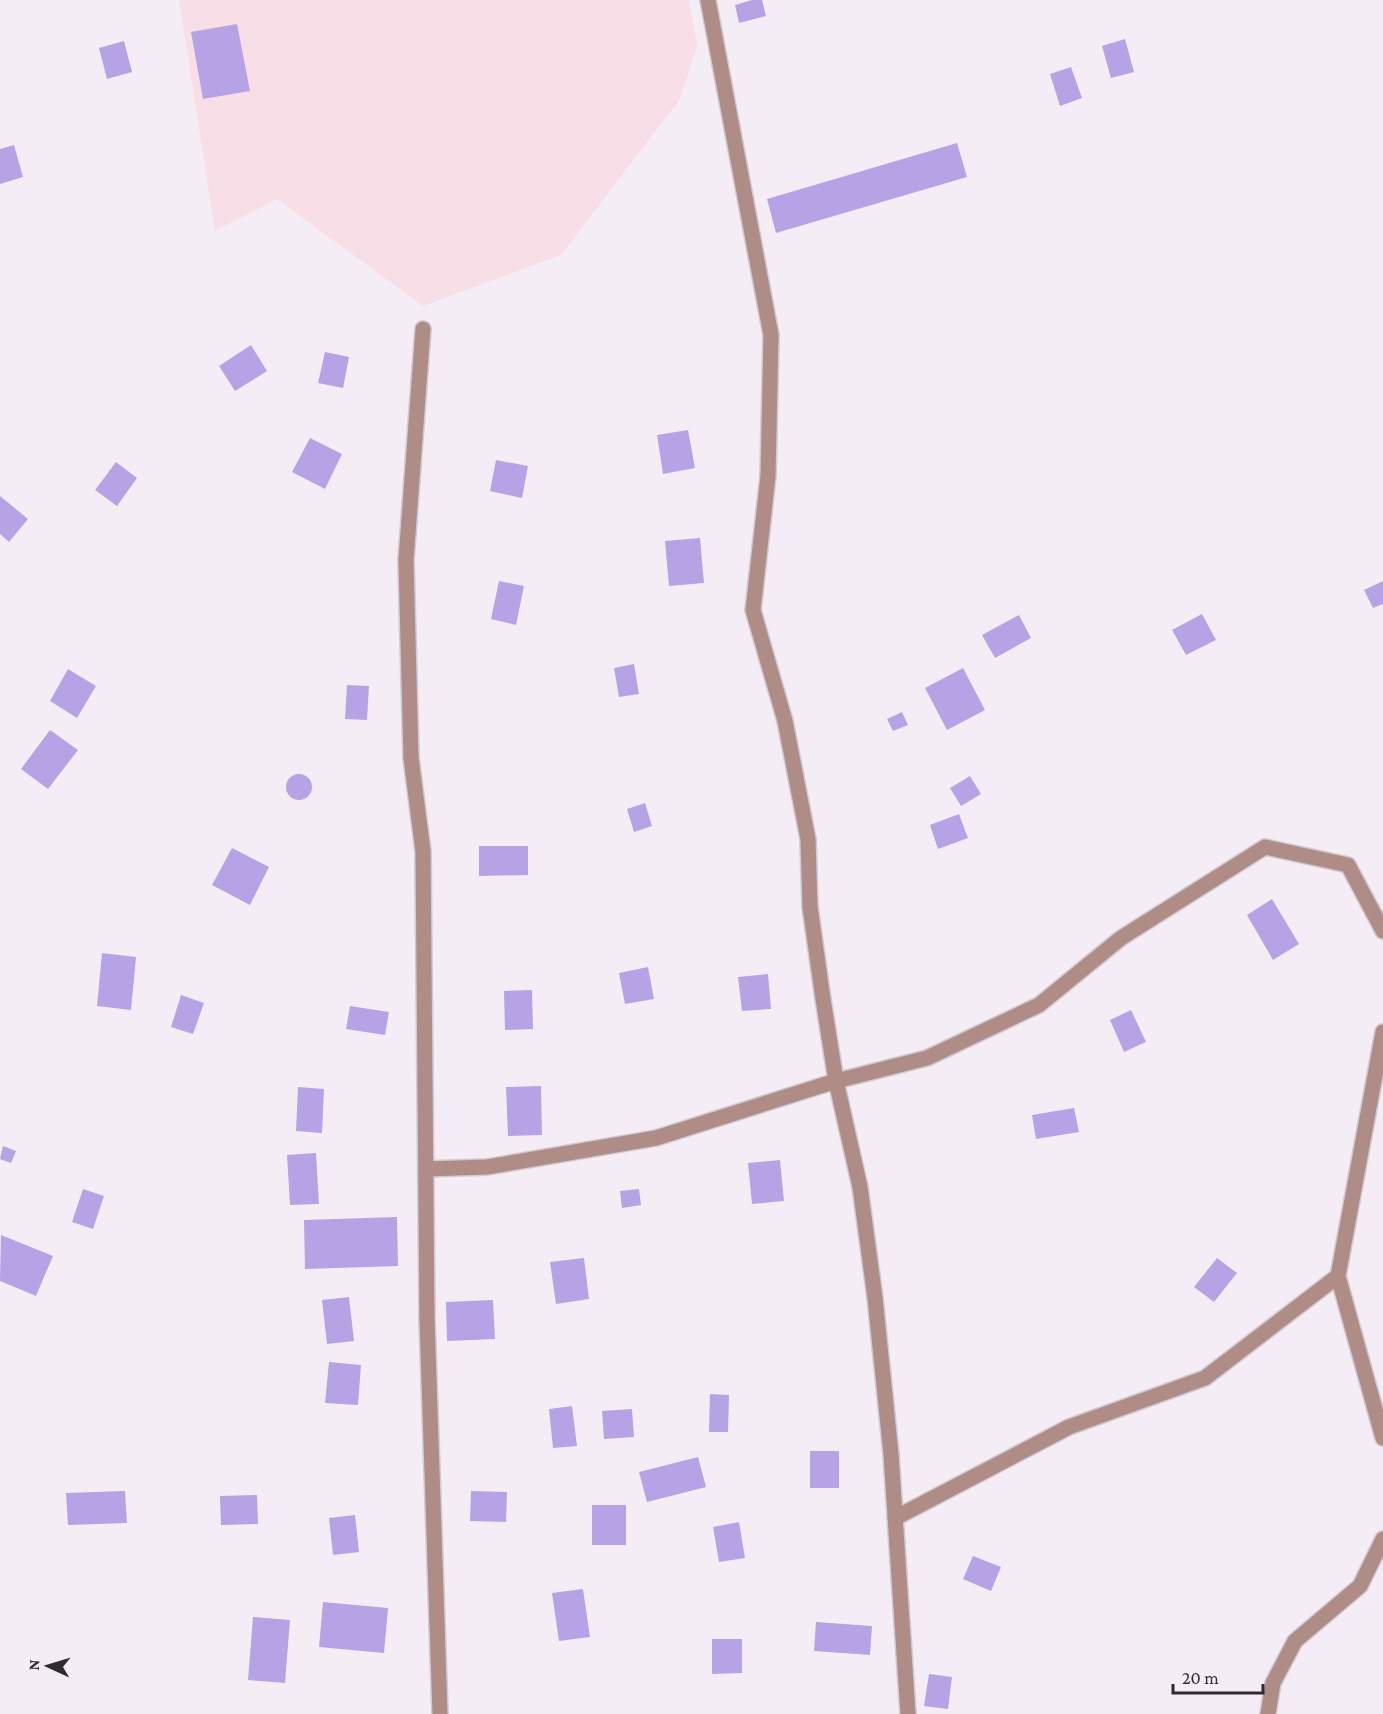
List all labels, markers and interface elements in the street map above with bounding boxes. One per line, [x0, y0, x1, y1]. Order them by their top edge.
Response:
north arrow [18, 1636, 78, 1696]
scale bar [1173, 1657, 1263, 1695]
text: N [25, 1659, 42, 1671]
text: 20 m [1182, 1668, 1219, 1688]

